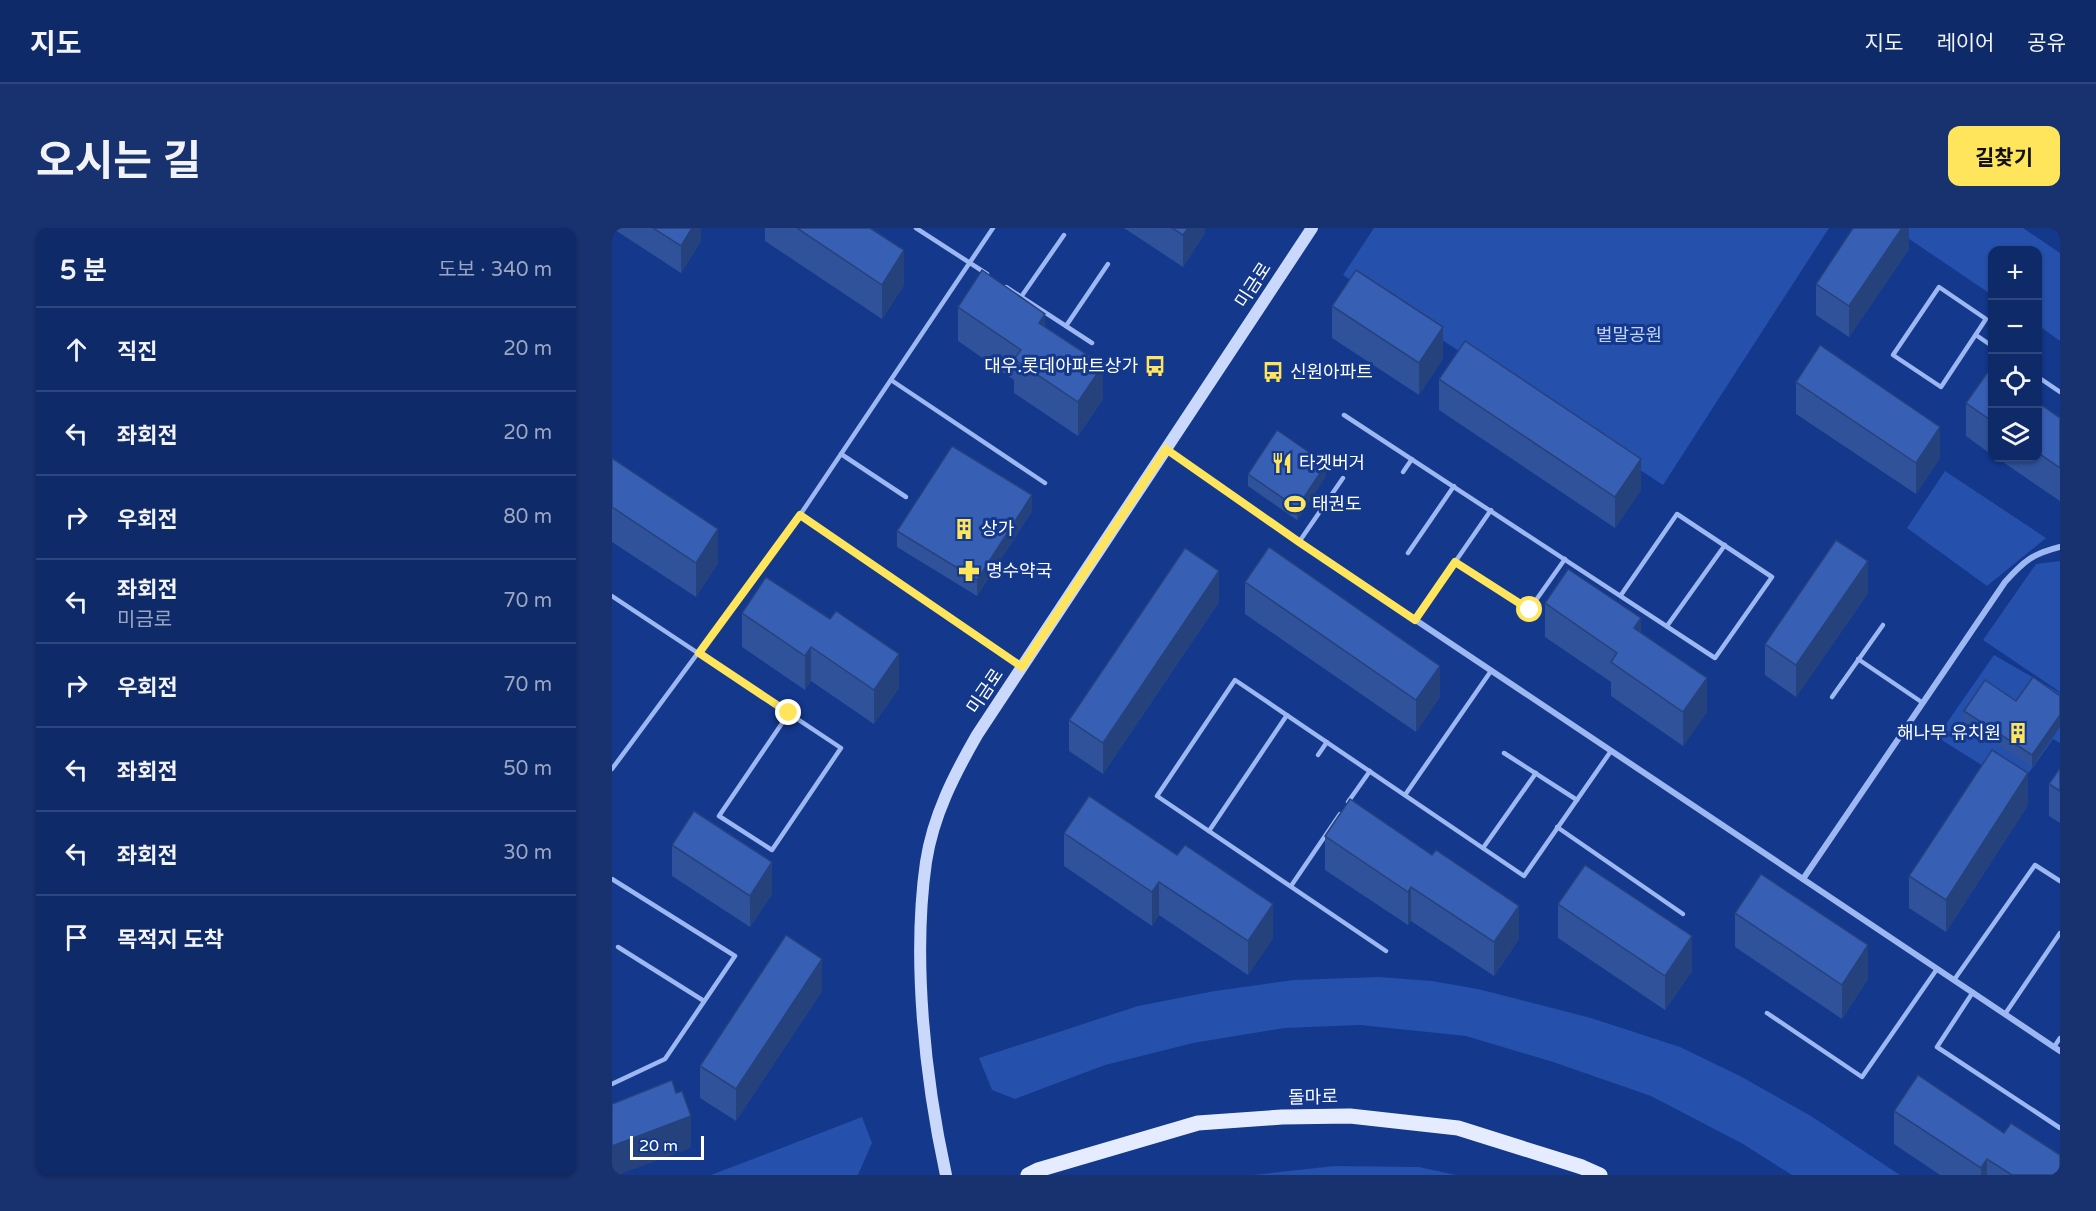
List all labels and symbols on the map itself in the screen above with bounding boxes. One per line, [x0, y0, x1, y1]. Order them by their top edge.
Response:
street label: 미금로 [1230, 258, 1276, 312]
park label: 벌말공원 [1596, 324, 1662, 346]
bus stop icon: 대우.롯데아파트상가 [1143, 354, 1167, 378]
place label: 대우.롯데아파트상가 [984, 355, 1138, 377]
bus stop icon: 신원아파트 [1261, 360, 1285, 384]
place label: 신원아파트 [1290, 361, 1373, 383]
restaurant icon: 타겟버거 [1270, 451, 1294, 475]
place label: 타겟버거 [1299, 452, 1365, 474]
sports icon: 태권도 [1283, 492, 1307, 516]
place label: 태권도 [1312, 493, 1362, 515]
building icon: 상가 [952, 517, 976, 541]
place label: 상가 [981, 518, 1015, 540]
pharmacy icon: 명수약국 [957, 559, 981, 583]
place label: 명수약국 [986, 560, 1052, 582]
route start [1516, 596, 1542, 622]
street label: 미금로 [962, 664, 1008, 718]
route end [775, 699, 801, 725]
building icon: 해나무 유치원 [2006, 721, 2030, 745]
place label: 해나무 유치원 [1897, 722, 2001, 744]
street label: 돌마로 [1288, 1086, 1338, 1108]
scale bar [630, 1133, 704, 1160]

